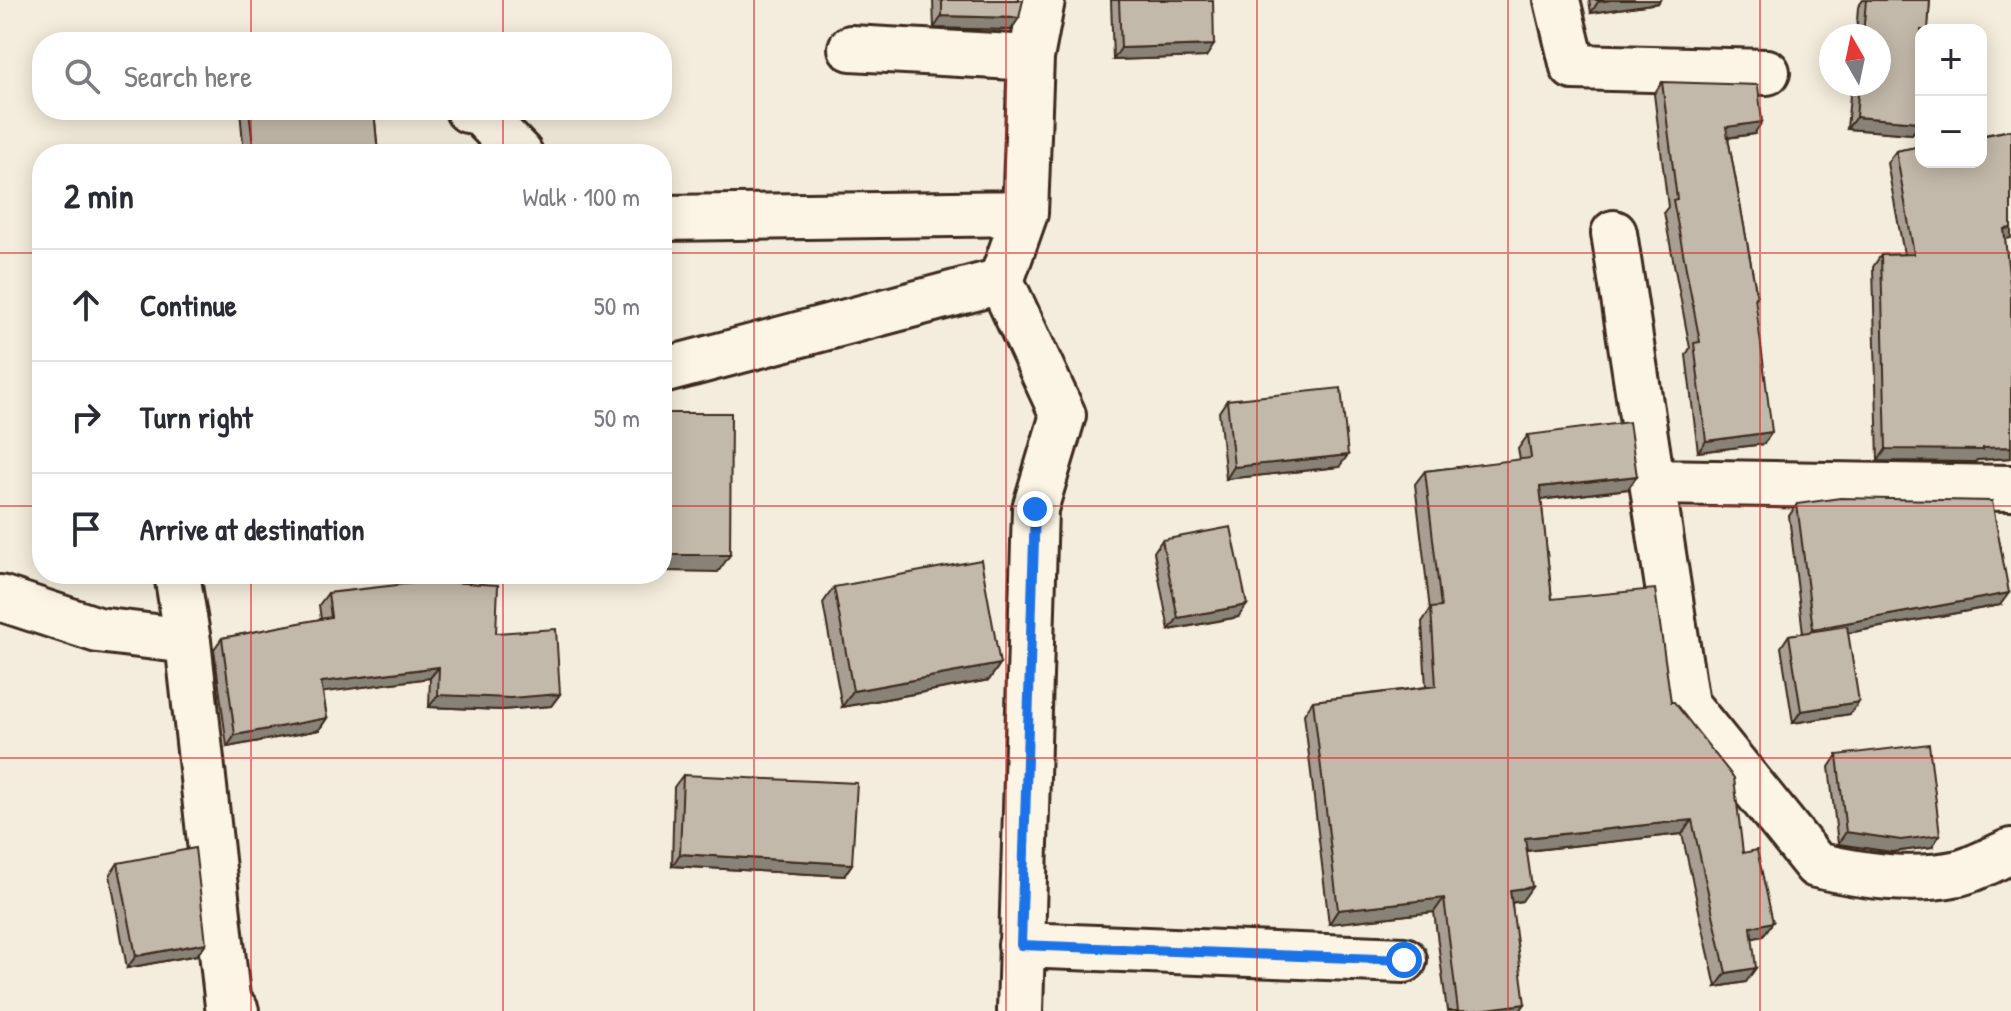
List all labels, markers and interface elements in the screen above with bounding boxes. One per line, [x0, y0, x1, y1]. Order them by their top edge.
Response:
north arrow [1819, 24, 1891, 96]
map controls [1915, 24, 1987, 168]
button: + [1915, 24, 1987, 96]
search box [32, 32, 672, 120]
icon: search [60, 54, 104, 98]
text: Search here [124, 56, 252, 96]
button: − [1915, 96, 1987, 168]
text: 2 min [64, 173, 134, 219]
text: Walk · 100 m [523, 179, 640, 214]
icon: ahead [64, 283, 108, 327]
text: Continue [140, 285, 237, 325]
text: 50 m [594, 288, 640, 323]
icon: right [64, 395, 108, 439]
text: Turn right [140, 397, 253, 437]
text: 50 m [594, 400, 640, 435]
route end [1017, 491, 1053, 527]
icon: arrive [64, 507, 108, 551]
text: Arrive at destination [140, 509, 365, 549]
route start [1386, 942, 1422, 978]

